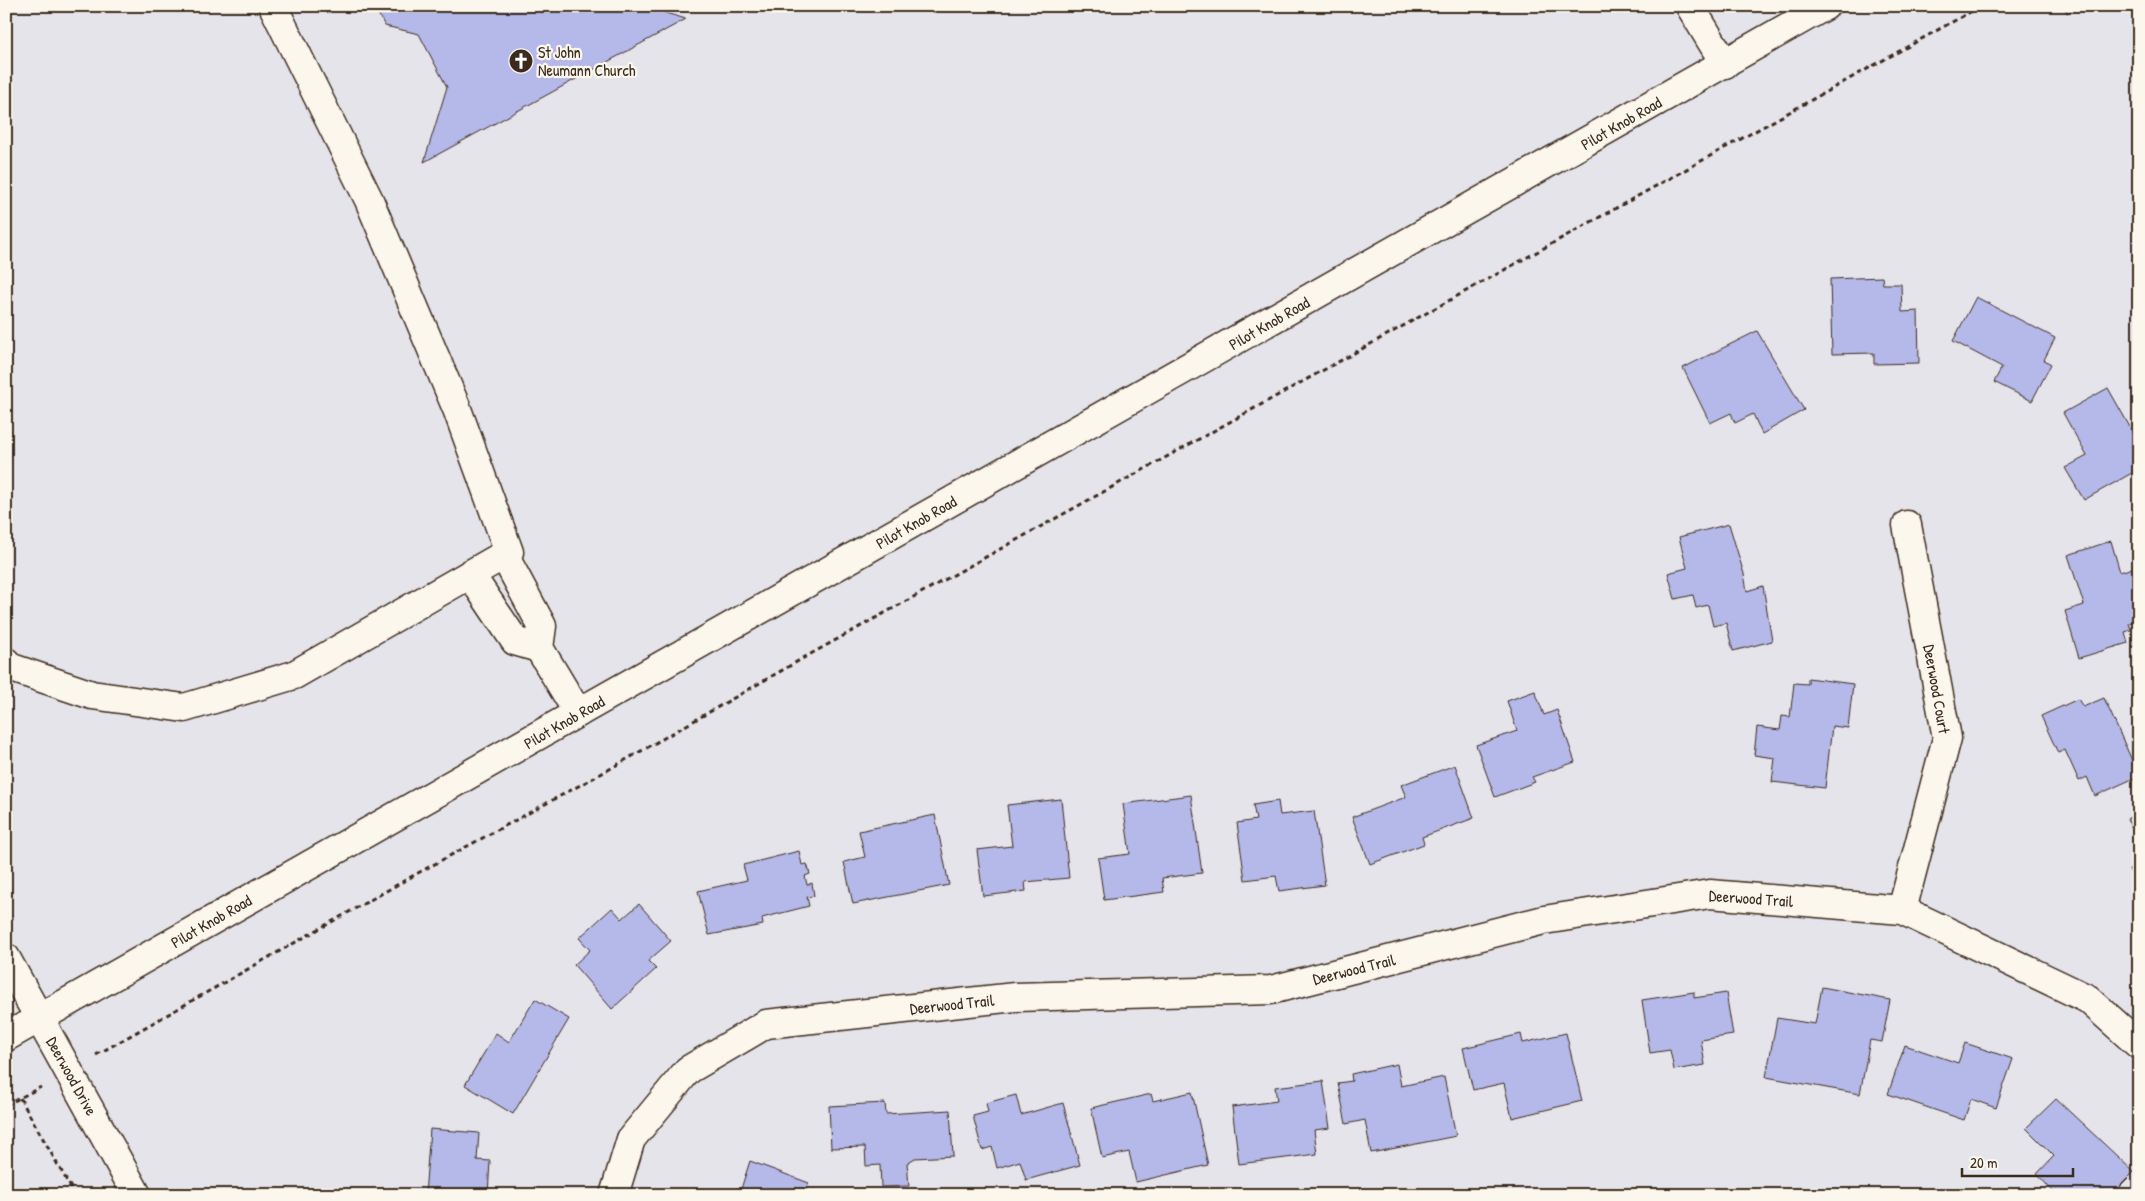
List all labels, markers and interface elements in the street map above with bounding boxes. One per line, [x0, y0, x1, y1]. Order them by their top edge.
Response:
place label: St John Neumann Church [538, 41, 636, 81]
church icon: St John Neumann Church [508, 48, 534, 74]
street label: Pilot Knob Road [1577, 91, 1665, 155]
street label: Pilot Knob Road [1225, 291, 1313, 355]
street label: Pilot Knob Road [872, 490, 960, 554]
street label: Deerwood Court [1918, 643, 1956, 736]
street label: Pilot Knob Road [520, 690, 608, 754]
street label: Deerwood Trail [1708, 884, 1795, 912]
street label: Pilot Knob Road [167, 889, 255, 953]
street label: Deerwood Trail [1310, 948, 1398, 990]
street label: Deerwood Trail [909, 989, 996, 1019]
street label: Deerwood Drive [41, 1033, 103, 1120]
scale bar [1962, 1146, 2074, 1178]
text: 20 m [1970, 1152, 1997, 1173]

